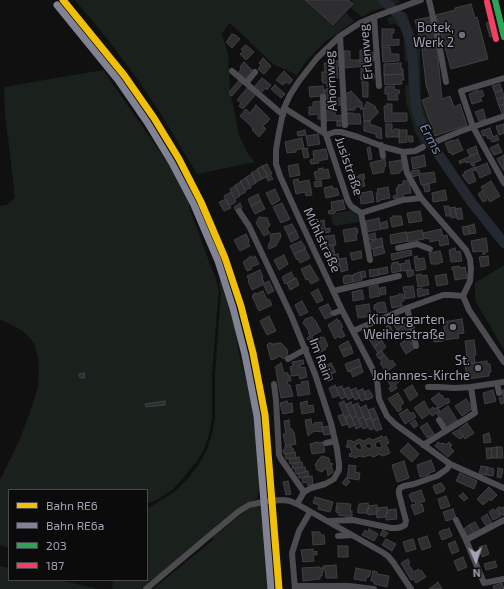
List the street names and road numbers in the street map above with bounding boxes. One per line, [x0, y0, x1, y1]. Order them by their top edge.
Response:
street label: Erlenweg [356, 24, 376, 80]
street label: Ahornweg [322, 50, 340, 112]
street label: Jusistraße [332, 134, 366, 198]
street label: Mühlstraße [300, 205, 344, 275]
street label: Im Rain [306, 336, 336, 382]

